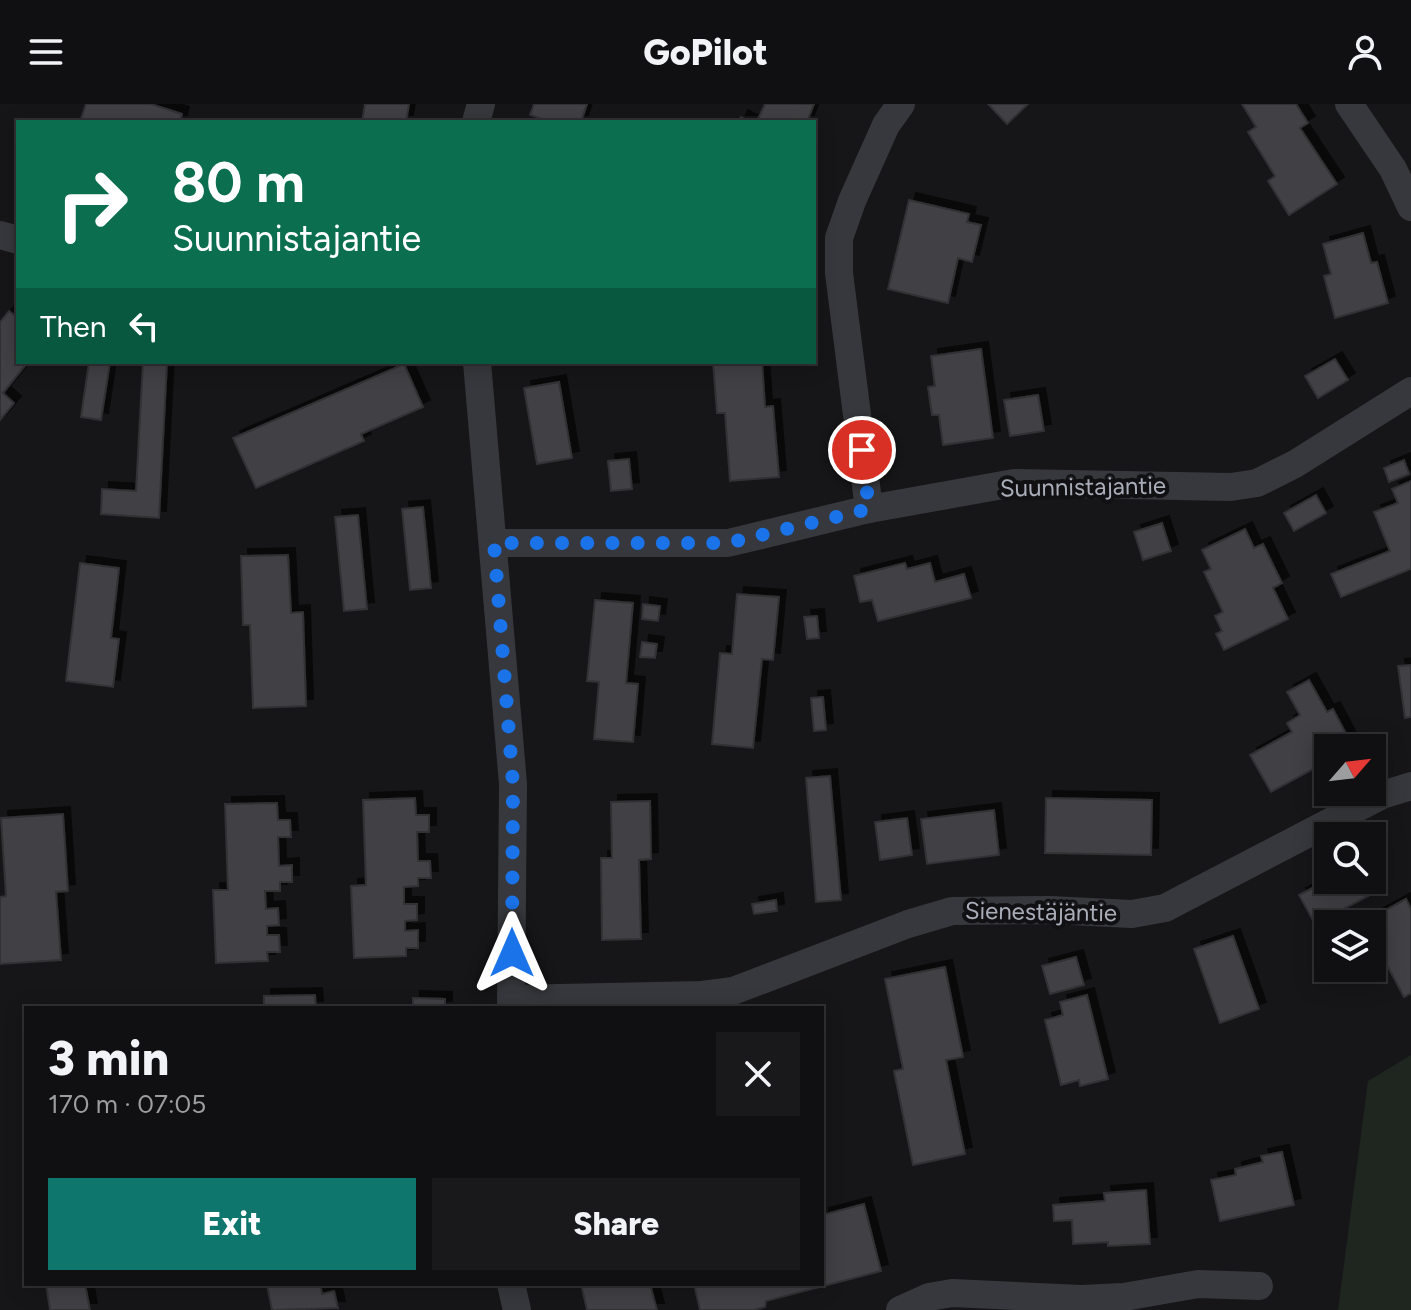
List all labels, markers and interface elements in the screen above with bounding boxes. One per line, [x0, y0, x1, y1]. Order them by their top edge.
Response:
icon: menu [24, 30, 68, 74]
icon: person [1343, 30, 1387, 74]
text: GoPilot [643, 31, 768, 74]
text: 80 m [172, 149, 305, 216]
icon: right [40, 152, 144, 256]
text: Suunnistajantie [172, 217, 421, 260]
icon: left [122, 304, 166, 348]
text: Then [40, 308, 106, 345]
pin [828, 416, 896, 484]
icon: arrive [840, 428, 884, 472]
street label: Suunnistajantie [1000, 471, 1166, 502]
north arrow [1314, 734, 1386, 806]
map controls [1314, 734, 1386, 982]
button: search [1314, 822, 1386, 894]
street label: Sienestäjäntie [965, 896, 1117, 927]
button: layers [1314, 910, 1386, 982]
position arrow [470, 911, 554, 995]
text: 3 min [48, 1029, 169, 1087]
button: close [716, 1032, 800, 1116]
text: 170 m · 07:05 [48, 1088, 206, 1120]
button: Exit [48, 1178, 416, 1270]
button: Share [432, 1178, 800, 1270]

